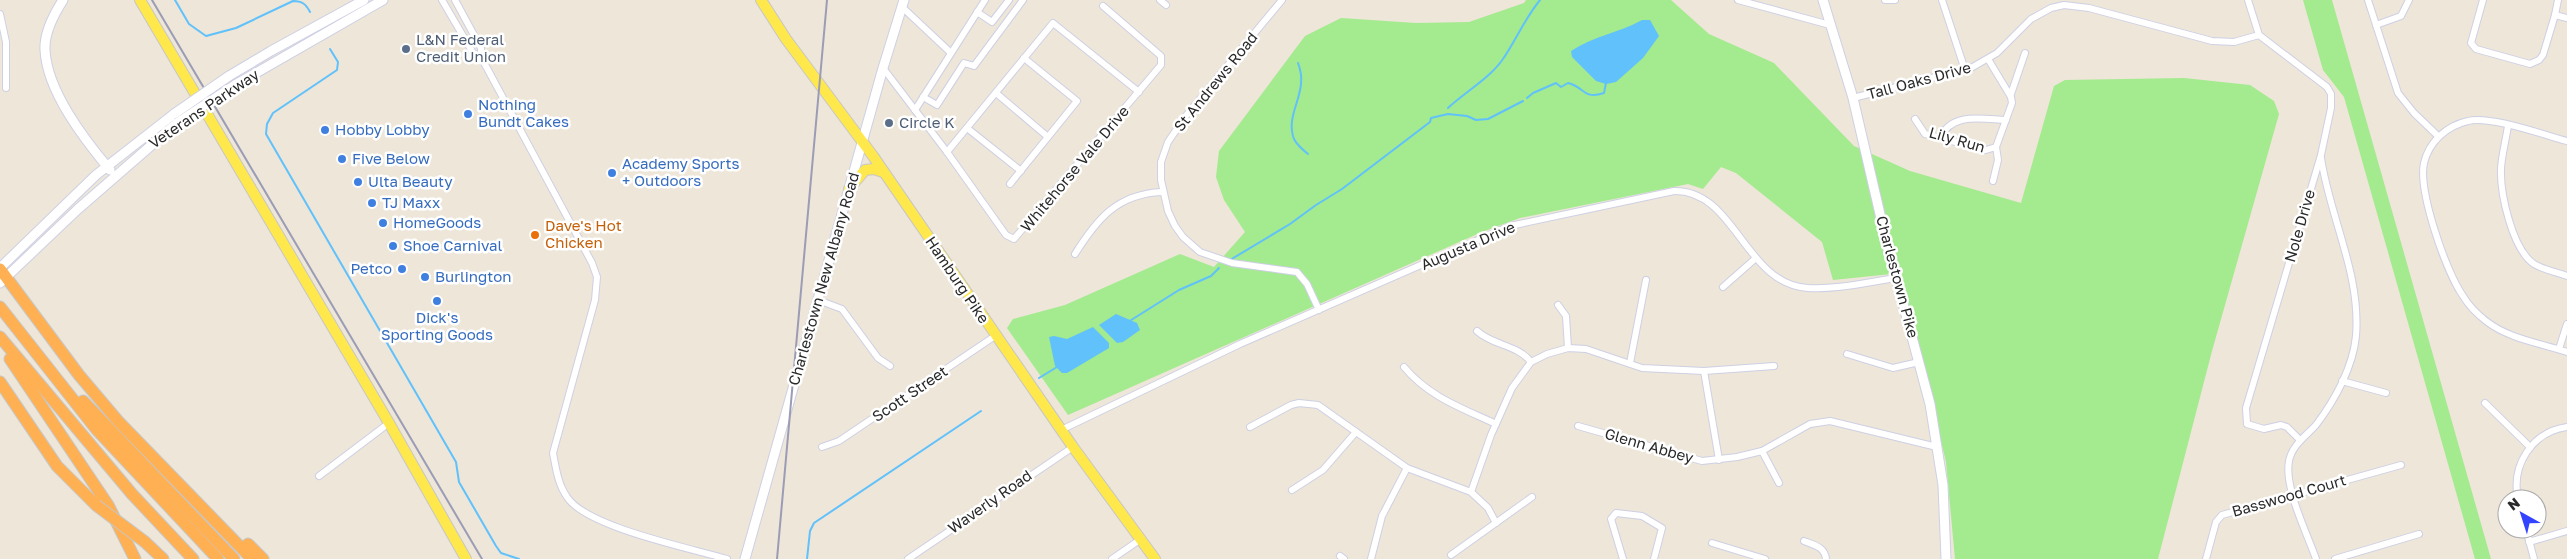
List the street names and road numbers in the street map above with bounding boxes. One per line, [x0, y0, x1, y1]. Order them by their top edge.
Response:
street label: St Andrews Road [1170, 28, 1261, 135]
street label: Tall Oaks Drive [1865, 57, 1973, 103]
street label: Veterans Parkway [145, 64, 262, 152]
street label: Whitehorse Vale Drive [1016, 102, 1132, 235]
street label: Lily Run [1927, 122, 1987, 156]
street label: Charlestown New Albany Road [784, 170, 862, 387]
street label: Nole Drive [2280, 187, 2318, 264]
street label: Charlestown Pike [1873, 214, 1923, 340]
street label: Augusta Drive [1418, 217, 1518, 273]
street label: Hamburg Pike [922, 233, 994, 327]
street label: Scott Street [868, 361, 950, 425]
street label: Glenn Abbey [1603, 424, 1696, 466]
street label: Waverly Road [944, 466, 1035, 537]
street label: Basswood Court [2230, 470, 2348, 520]

